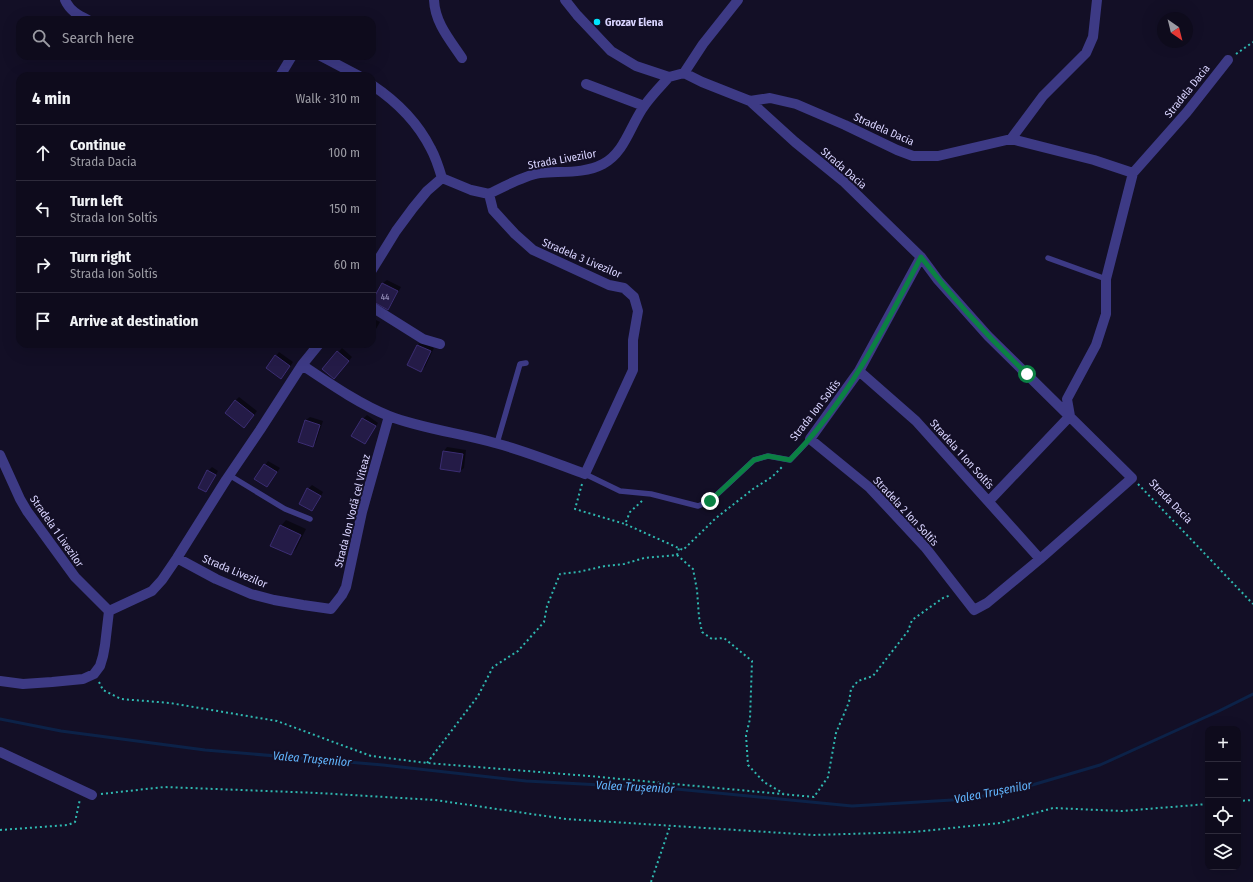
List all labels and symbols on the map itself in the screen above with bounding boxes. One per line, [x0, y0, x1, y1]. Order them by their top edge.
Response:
north arrow [1157, 12, 1193, 48]
place label: Grozav Elena [605, 16, 664, 29]
marker: Grozav Elena [592, 17, 602, 27]
street label: Stradela Dacia [1162, 62, 1213, 121]
street label: Stradela Dacia [852, 110, 916, 149]
street label: Strada Dacia [818, 145, 869, 192]
street label: Strada Livezilor [527, 147, 597, 172]
street label: Stradela 3 Livezilor [540, 236, 624, 281]
house number: 44 [381, 292, 390, 302]
route start [1018, 365, 1036, 383]
street label: Strada Ion Soltîs [787, 377, 844, 443]
street label: Stradela 1 Ion Soltîs [927, 417, 997, 492]
street label: Strada Ion Vodă cel Viteaz [332, 453, 373, 569]
street label: Stradela 2 Ion Soltîs [870, 474, 941, 549]
street label: Strada Dacia [1146, 477, 1195, 526]
route end [701, 492, 719, 510]
street label: Stradela 1 Livezilor [27, 493, 86, 570]
street label: Strada Livezilor [200, 552, 269, 591]
water label: Valea Trușenilor [272, 749, 353, 770]
water label: Valea Trușenilor [953, 777, 1034, 807]
water label: Valea Trușenilor [595, 778, 676, 797]

